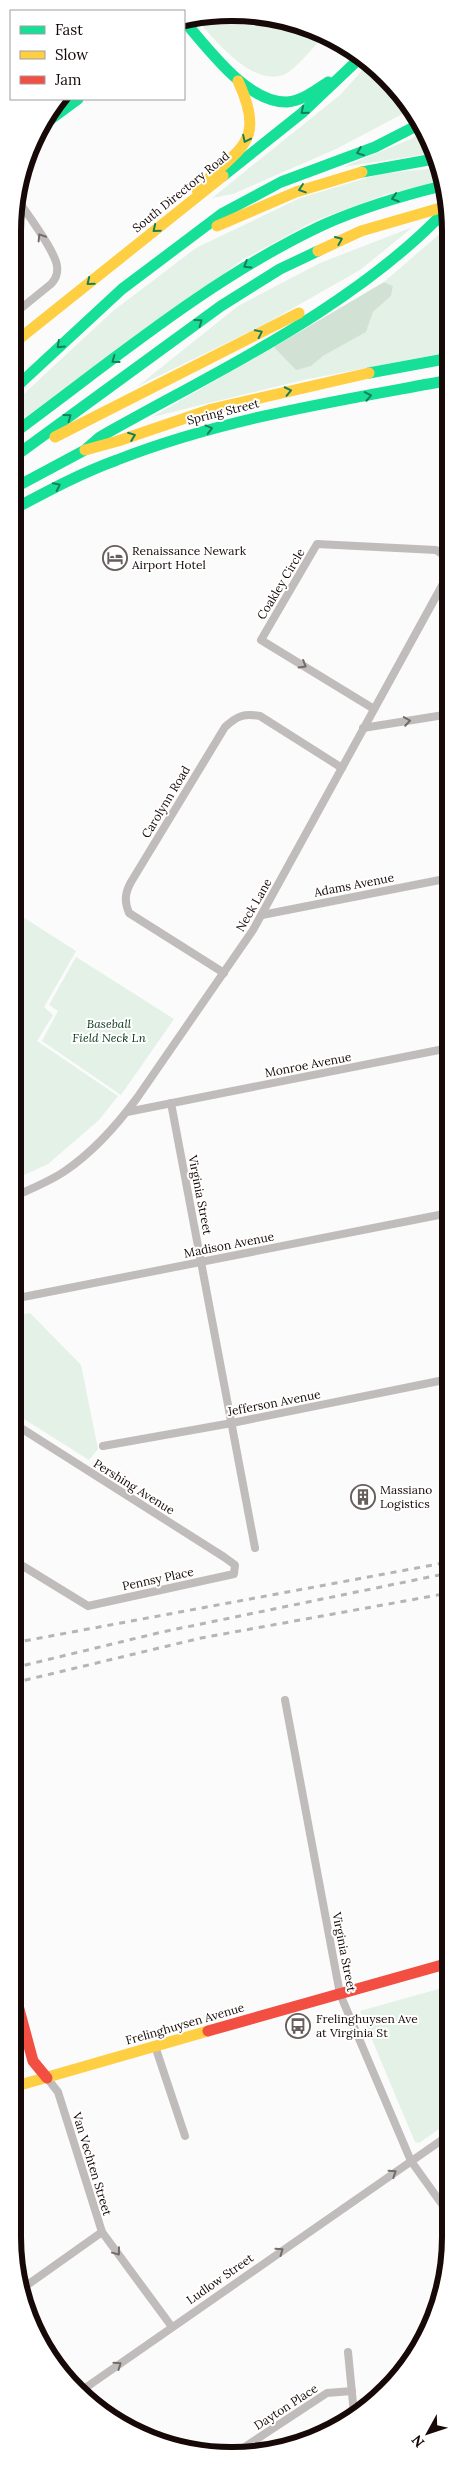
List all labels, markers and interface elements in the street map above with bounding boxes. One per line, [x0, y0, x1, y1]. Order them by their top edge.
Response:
legend [10, 10, 185, 100]
text: Fast [55, 20, 83, 39]
text: Slow [55, 45, 88, 64]
text: Jam [54, 70, 82, 89]
one-way arrow [301, 105, 310, 114]
one-way arrow [242, 134, 252, 143]
one-way arrow [356, 146, 365, 156]
street label: South Directory Road [129, 148, 232, 235]
one-way arrow [298, 183, 307, 193]
one-way arrow [391, 192, 399, 202]
one-way arrow [153, 223, 162, 231]
one-way arrow [38, 233, 48, 242]
one-way arrow [334, 236, 343, 246]
one-way arrow [243, 259, 253, 268]
one-way arrow [87, 276, 96, 284]
one-way arrow [193, 319, 203, 328]
one-way arrow [254, 329, 263, 339]
one-way arrow [57, 339, 66, 348]
one-way arrow [112, 354, 121, 362]
one-way arrow [283, 386, 292, 396]
one-way arrow [364, 391, 372, 401]
street label: Spring Street [185, 395, 261, 428]
one-way arrow [62, 414, 71, 424]
one-way arrow [204, 424, 212, 434]
one-way arrow [127, 431, 136, 442]
one-way arrow [52, 481, 61, 492]
place label: Renaissance Newark Airport Hotel [131, 543, 247, 572]
hotel icon: Renaissance Newark Airport Hotel [102, 545, 128, 571]
street label: Coakley Circle [253, 545, 308, 622]
one-way arrow [297, 659, 306, 669]
one-way arrow [403, 716, 411, 727]
street label: Carolynn Road [138, 763, 193, 841]
street label: Adams Avenue [312, 869, 396, 900]
street label: Neck Lane [232, 875, 275, 934]
park label: Baseball Field Neck Ln [72, 1016, 146, 1045]
street label: Monroe Avenue [263, 1049, 353, 1080]
street label: Virginia Street [185, 1153, 216, 1236]
street label: Madison Avenue [183, 1228, 276, 1261]
street label: Jefferson Avenue [225, 1386, 322, 1419]
street label: Pershing Avenue [91, 1456, 178, 1518]
place label: Massiano Logistics [380, 1482, 432, 1511]
building icon: Massiano Logistics [350, 1484, 376, 1510]
street label: Pennsy Place [121, 1564, 196, 1593]
street label: Virginia Street [329, 1910, 360, 1993]
street label: Frelinghuysen Avenue [124, 1999, 246, 2048]
place label: Frelinghuysen Ave at Virginia St [316, 2011, 418, 2040]
bus stop icon: Frelinghuysen Ave at Virginia St [285, 2013, 311, 2039]
street label: Van Vechten Street [69, 2110, 115, 2218]
one-way arrow [387, 2170, 397, 2179]
one-way arrow [111, 2246, 119, 2255]
one-way arrow [274, 2248, 284, 2257]
street label: Ludlow Street [183, 2250, 256, 2307]
one-way arrow [113, 2362, 122, 2371]
street label: Dayton Place [251, 2380, 321, 2433]
north arrow [403, 2408, 453, 2458]
text: N [408, 2431, 428, 2451]

